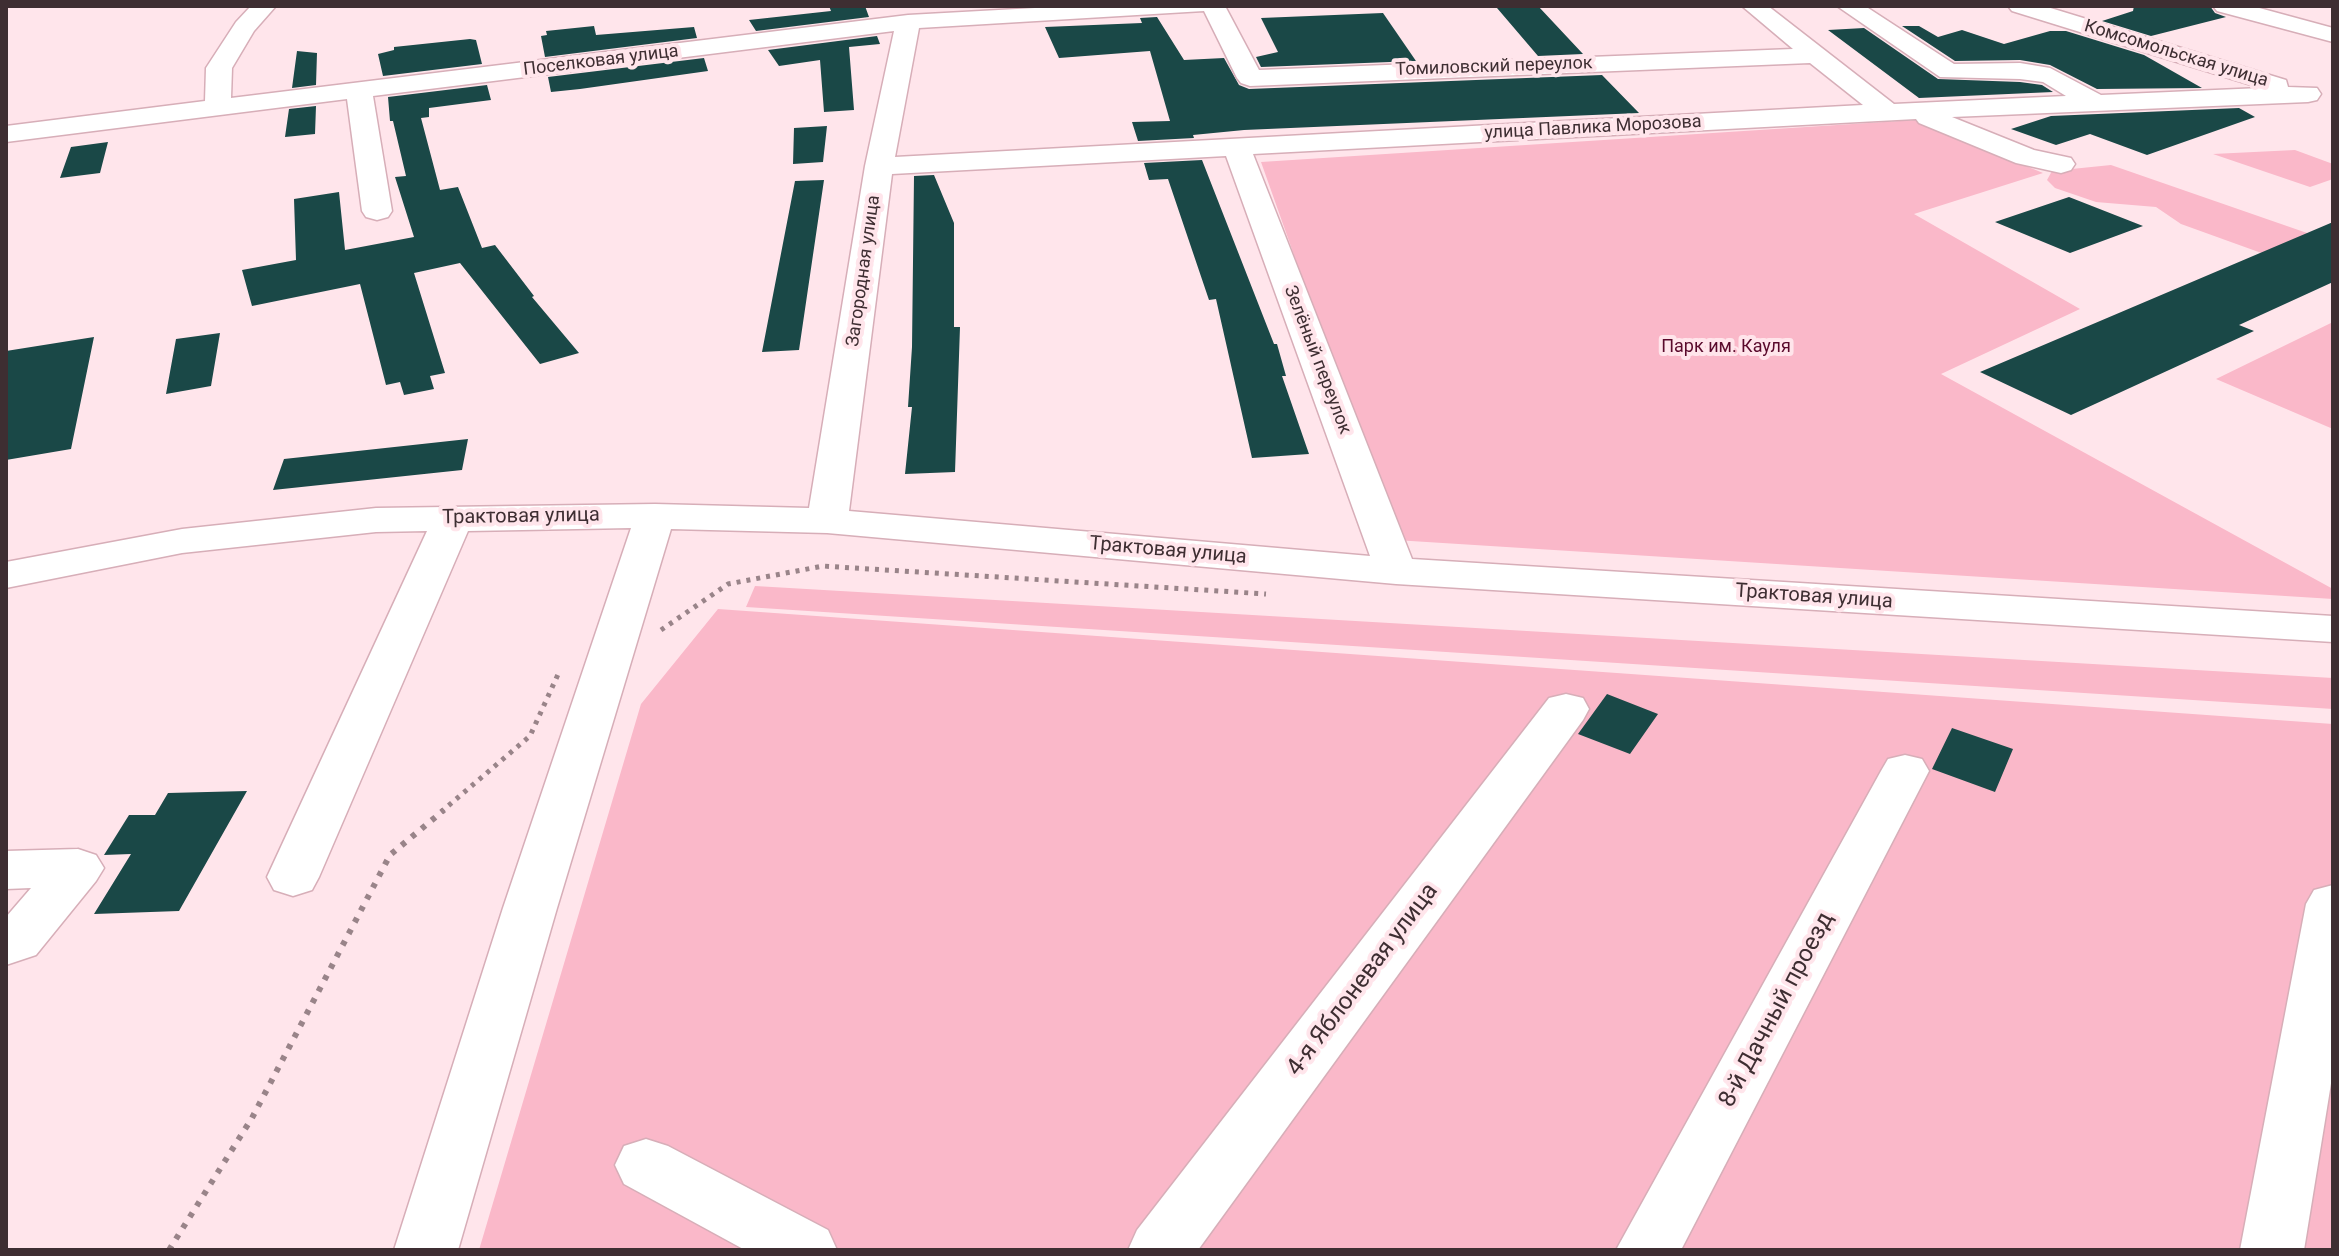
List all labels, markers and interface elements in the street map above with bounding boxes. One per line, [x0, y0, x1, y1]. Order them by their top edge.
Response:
street label: Комсомольская улица [2082, 16, 2270, 92]
street label: Поселковая улица [522, 41, 680, 81]
street label: Томиловский переулок [1395, 53, 1593, 81]
street label: улица Павлика Морозова [1484, 112, 1702, 144]
street label: Загородная улица [843, 194, 885, 348]
street label: Зелёный переулок [1279, 283, 1355, 437]
park label: Парк им. Кауля [1661, 336, 1791, 358]
street label: Трактовая улица [442, 504, 600, 530]
street label: Трактовая улица [1088, 532, 1248, 570]
street label: Трактовая улица [1735, 580, 1893, 614]
street label: 4-я Яблоневая улица [1281, 878, 1445, 1082]
street label: 8-й Дачный проезд [1713, 908, 1841, 1112]

